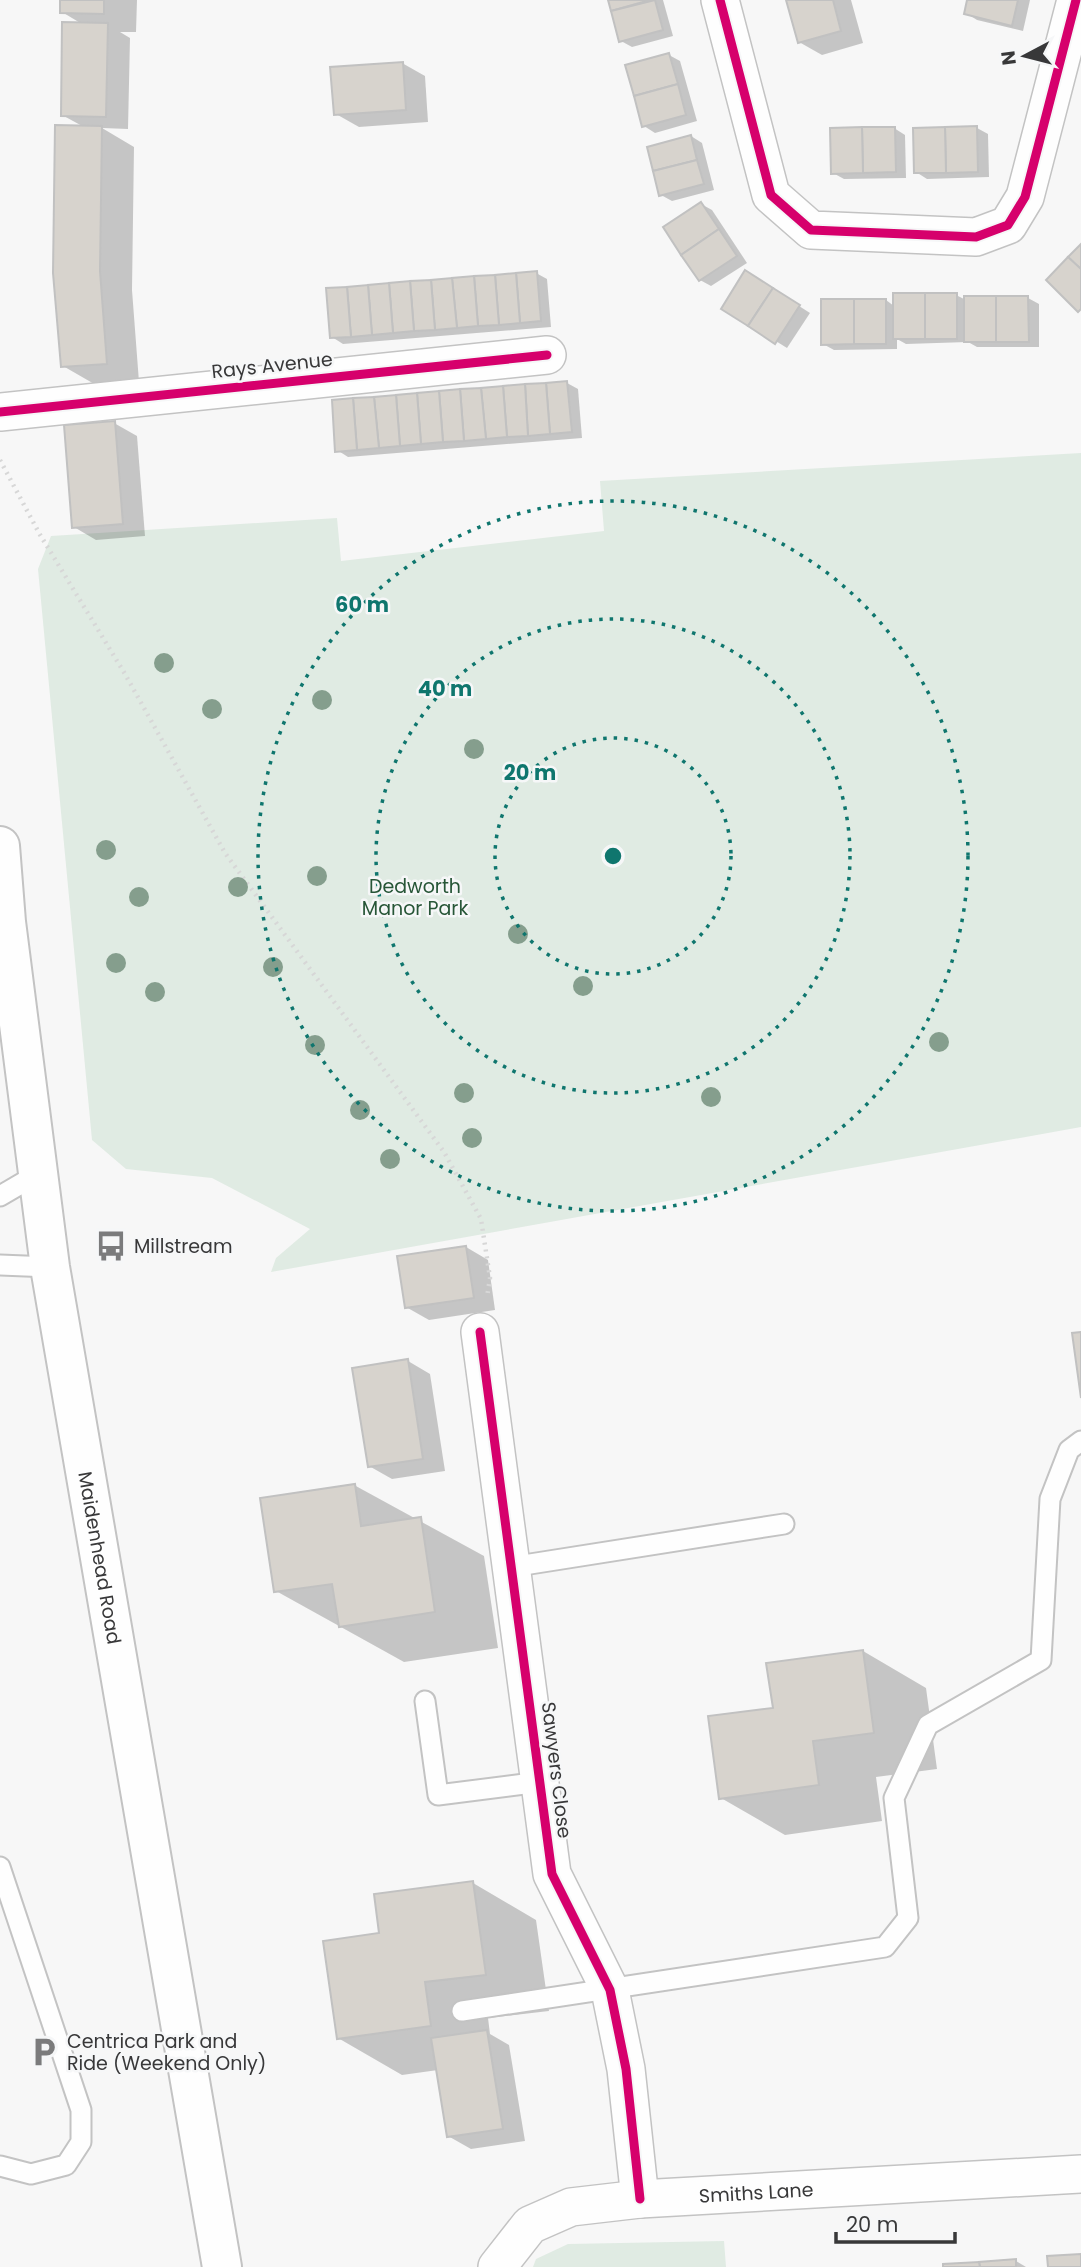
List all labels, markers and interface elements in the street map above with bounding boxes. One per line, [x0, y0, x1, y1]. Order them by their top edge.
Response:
north arrow [990, 21, 1060, 91]
text: N [994, 49, 1023, 67]
street label: Rays Avenue [210, 346, 334, 385]
text: 60 m [335, 590, 389, 619]
text: 40 m [418, 674, 472, 703]
text: 20 m [504, 758, 556, 787]
centre of rings [601, 844, 625, 868]
park label: Dedworth Manor Park [362, 873, 468, 922]
bus stop icon: Millstream [94, 1229, 128, 1263]
place label: Millstream [134, 1233, 233, 1260]
street label: Maidenhead Road [71, 1469, 128, 1646]
street label: Sawyers Close [535, 1700, 578, 1840]
place label: Centrica Park and Ride (Weekend Only) [67, 2028, 266, 2077]
parking icon: Centrica Park and Ride (Weekend Only) [27, 2035, 61, 2069]
street label: Smiths Lane [698, 2176, 814, 2210]
scale bar [836, 2200, 955, 2244]
text: 20 m [846, 2210, 899, 2239]

